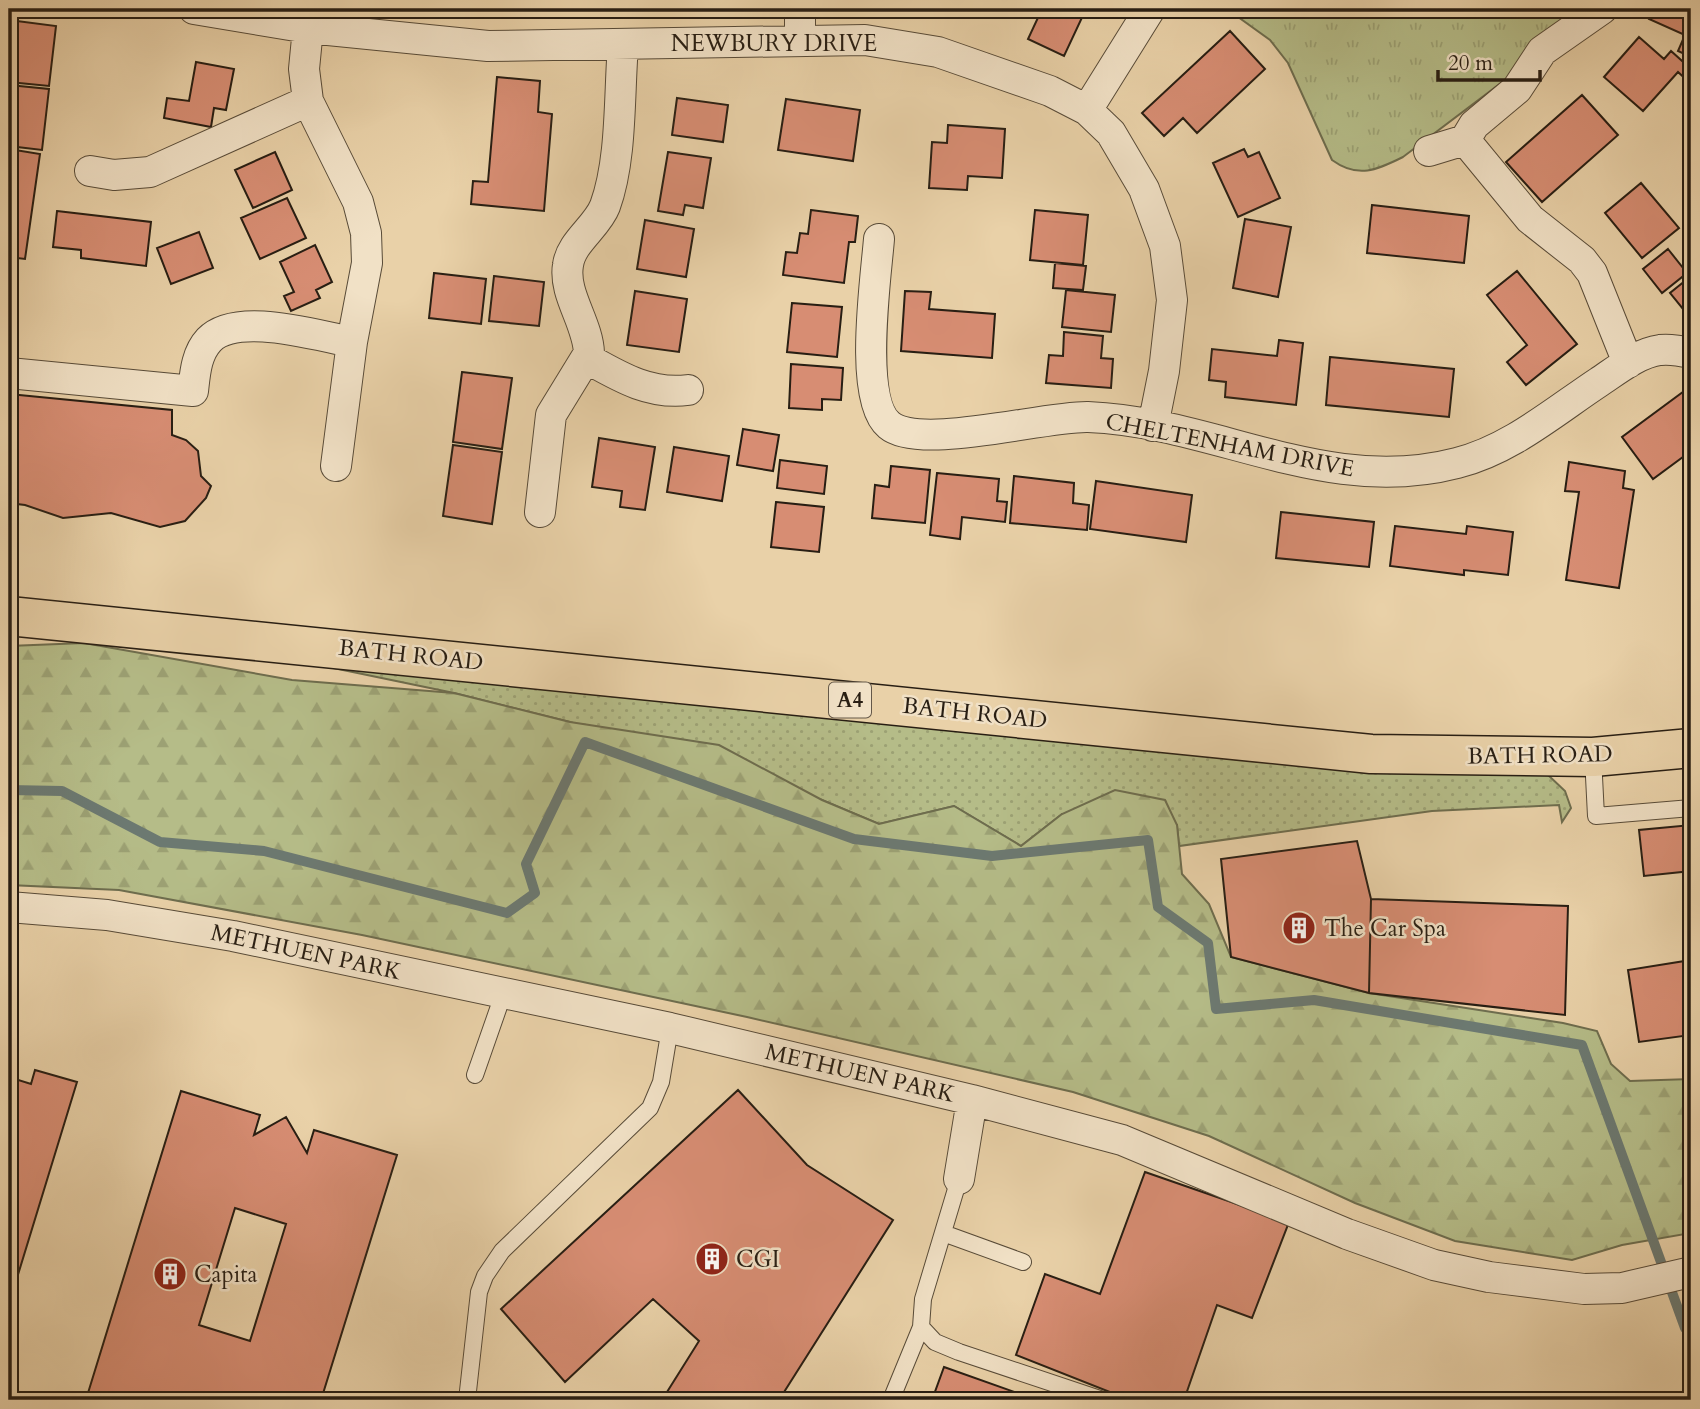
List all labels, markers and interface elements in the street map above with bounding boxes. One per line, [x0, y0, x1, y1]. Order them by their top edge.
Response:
street label: NEWBURY DRIVE [671, 28, 877, 59]
scale bar [1438, 38, 1539, 82]
text: 20 m [1448, 49, 1493, 78]
street label: CHELTENHAM DRIVE [1103, 406, 1357, 484]
street label: BATH ROAD [337, 632, 485, 678]
road number: A4 [829, 682, 871, 718]
street label: BATH ROAD [901, 690, 1049, 736]
street label: BATH ROAD [1467, 738, 1613, 772]
building icon: The Car Spa [1280, 909, 1318, 947]
place label: The Car Spa [1324, 913, 1446, 944]
street label: METHUEN PARK [208, 917, 405, 987]
street label: METHUEN PARK [762, 1036, 959, 1110]
building icon: CGI [693, 1240, 731, 1278]
place label: CGI [736, 1244, 780, 1275]
building icon: Capita [151, 1255, 189, 1293]
place label: Capita [194, 1259, 258, 1290]

